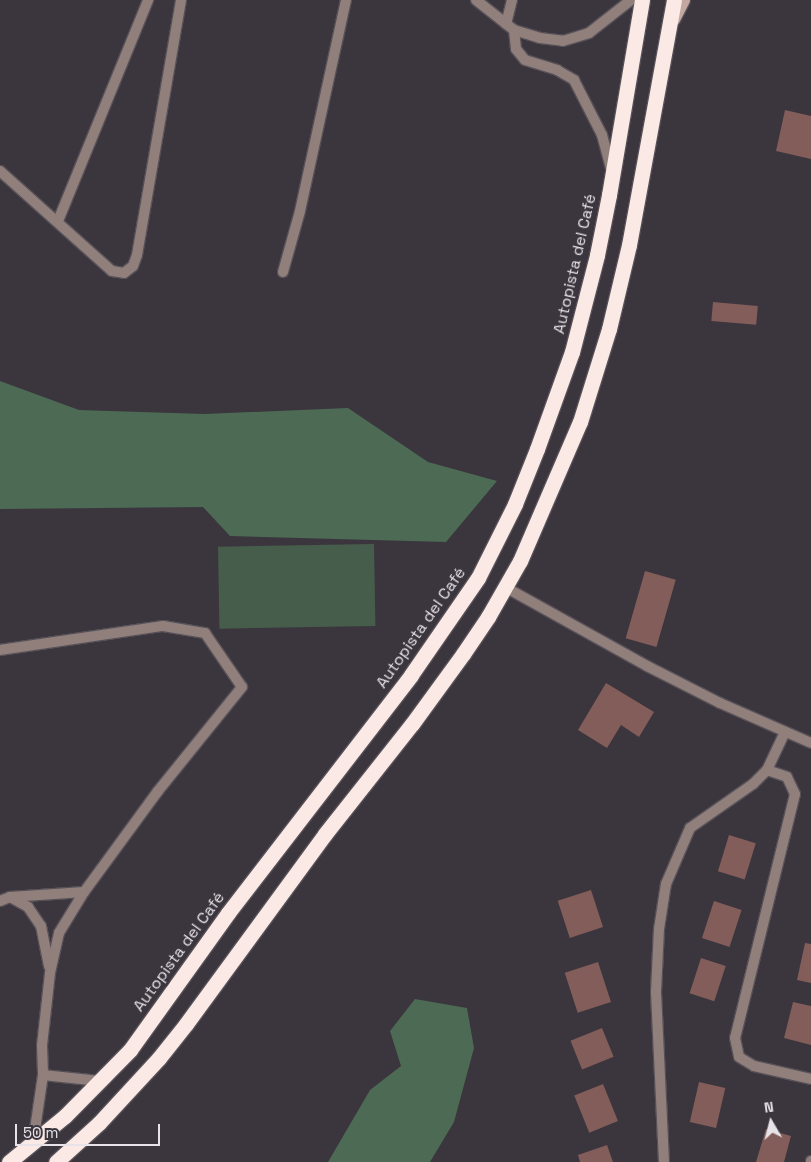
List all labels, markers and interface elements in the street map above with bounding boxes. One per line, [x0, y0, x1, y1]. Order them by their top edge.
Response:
street label: Autopista del Café [550, 192, 600, 336]
street label: Autopista del Café [372, 564, 470, 692]
street label: Autopista del Café [129, 889, 229, 1015]
north arrow [746, 1097, 796, 1147]
text: N [763, 1098, 775, 1117]
scale bar [18, 1114, 162, 1146]
text: 50 m [23, 1123, 58, 1142]

